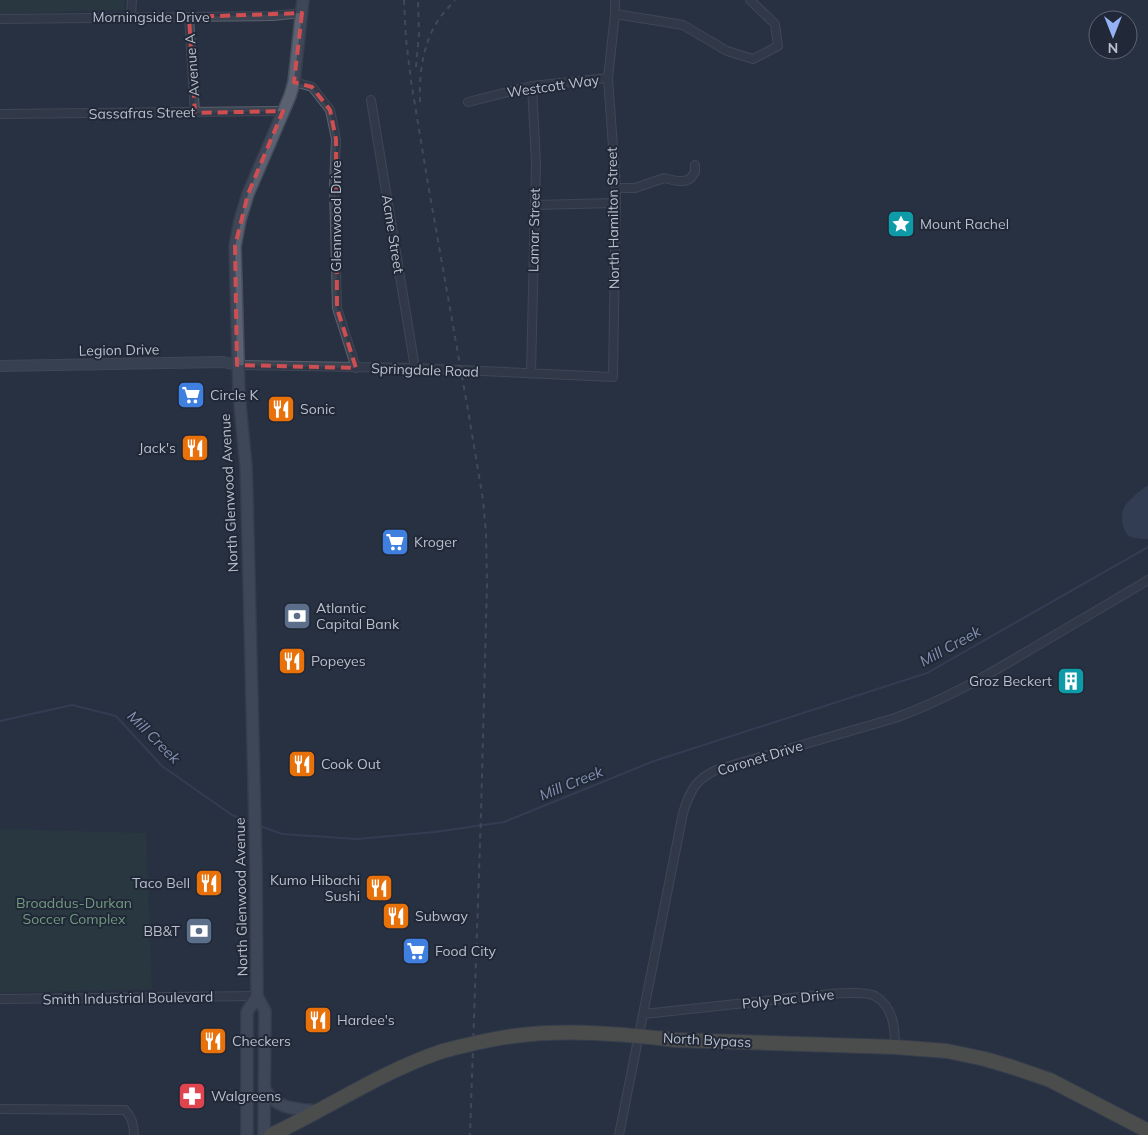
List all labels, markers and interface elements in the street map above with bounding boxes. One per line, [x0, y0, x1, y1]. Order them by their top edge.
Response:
street label: Morningside Drive [92, 8, 210, 26]
north arrow [1088, 10, 1138, 60]
street label: Avenue A [181, 32, 203, 97]
text: N [1108, 39, 1118, 57]
street label: Westcott Way [506, 71, 601, 101]
street label: Sassafras Street [88, 103, 196, 123]
street label: North Hamilton Street [603, 147, 623, 289]
street label: Glennwood Drive [327, 160, 345, 272]
street label: Lamar Street [524, 188, 544, 272]
street label: Acme Street [378, 193, 408, 275]
place icon: Mount Rachel [886, 209, 916, 239]
place label: Mount Rachel [920, 215, 1009, 233]
street label: Legion Drive [79, 340, 159, 360]
street label: Springdale Road [371, 359, 479, 381]
supermarket icon: Circle K [176, 380, 206, 410]
place label: Circle K [210, 386, 259, 404]
restaurant icon: Sonic [266, 394, 296, 424]
place label: Sonic [300, 400, 335, 418]
street label: North Glenwood Avenue [216, 413, 242, 573]
restaurant icon: Jack's [180, 433, 210, 463]
place label: Jack's [139, 439, 176, 457]
supermarket icon: Kroger [380, 527, 410, 557]
place label: Kroger [414, 533, 458, 551]
place label: Atlantic Capital Bank [316, 599, 400, 633]
bank icon: Atlantic Capital Bank [282, 601, 312, 631]
water label: Mill Creek [916, 621, 985, 671]
restaurant icon: Popeyes [277, 646, 307, 676]
place label: Popeyes [311, 652, 366, 670]
building icon: Groz Beckert [1056, 666, 1086, 696]
place label: Groz Beckert [969, 672, 1052, 690]
water label: Mill Creek [124, 707, 185, 768]
street label: Coronet Drive [715, 736, 805, 780]
restaurant icon: Cook Out [287, 749, 317, 779]
place label: Cook Out [321, 755, 381, 773]
water label: Mill Creek [536, 761, 607, 804]
street label: North Glenwood Avenue [231, 817, 251, 977]
restaurant icon: Taco Bell [194, 868, 224, 898]
place label: Kumo Hibachi Sushi [270, 871, 360, 905]
restaurant icon: Kumo Hibachi Sushi [364, 873, 394, 903]
place label: Taco Bell [132, 874, 190, 892]
park label: Broaddus-Durkan Soccer Complex [16, 894, 132, 928]
restaurant icon: Subway [381, 901, 411, 931]
place label: Subway [415, 907, 468, 925]
bank icon: BB&T [184, 916, 214, 946]
place label: BB&T [143, 922, 181, 940]
supermarket icon: Food City [401, 936, 431, 966]
place label: Food City [435, 942, 497, 960]
street label: Poly Pac Drive [741, 985, 835, 1013]
street label: Smith Industrial Boulevard [43, 988, 213, 1008]
restaurant icon: Hardee's [303, 1005, 333, 1035]
place label: Hardee's [337, 1011, 395, 1029]
restaurant icon: Checkers [198, 1026, 228, 1056]
street label: North Bypass [662, 1029, 752, 1051]
place label: Checkers [232, 1032, 291, 1050]
pharmacy icon: Walgreens [177, 1081, 207, 1111]
place label: Walgreens [211, 1087, 281, 1105]

